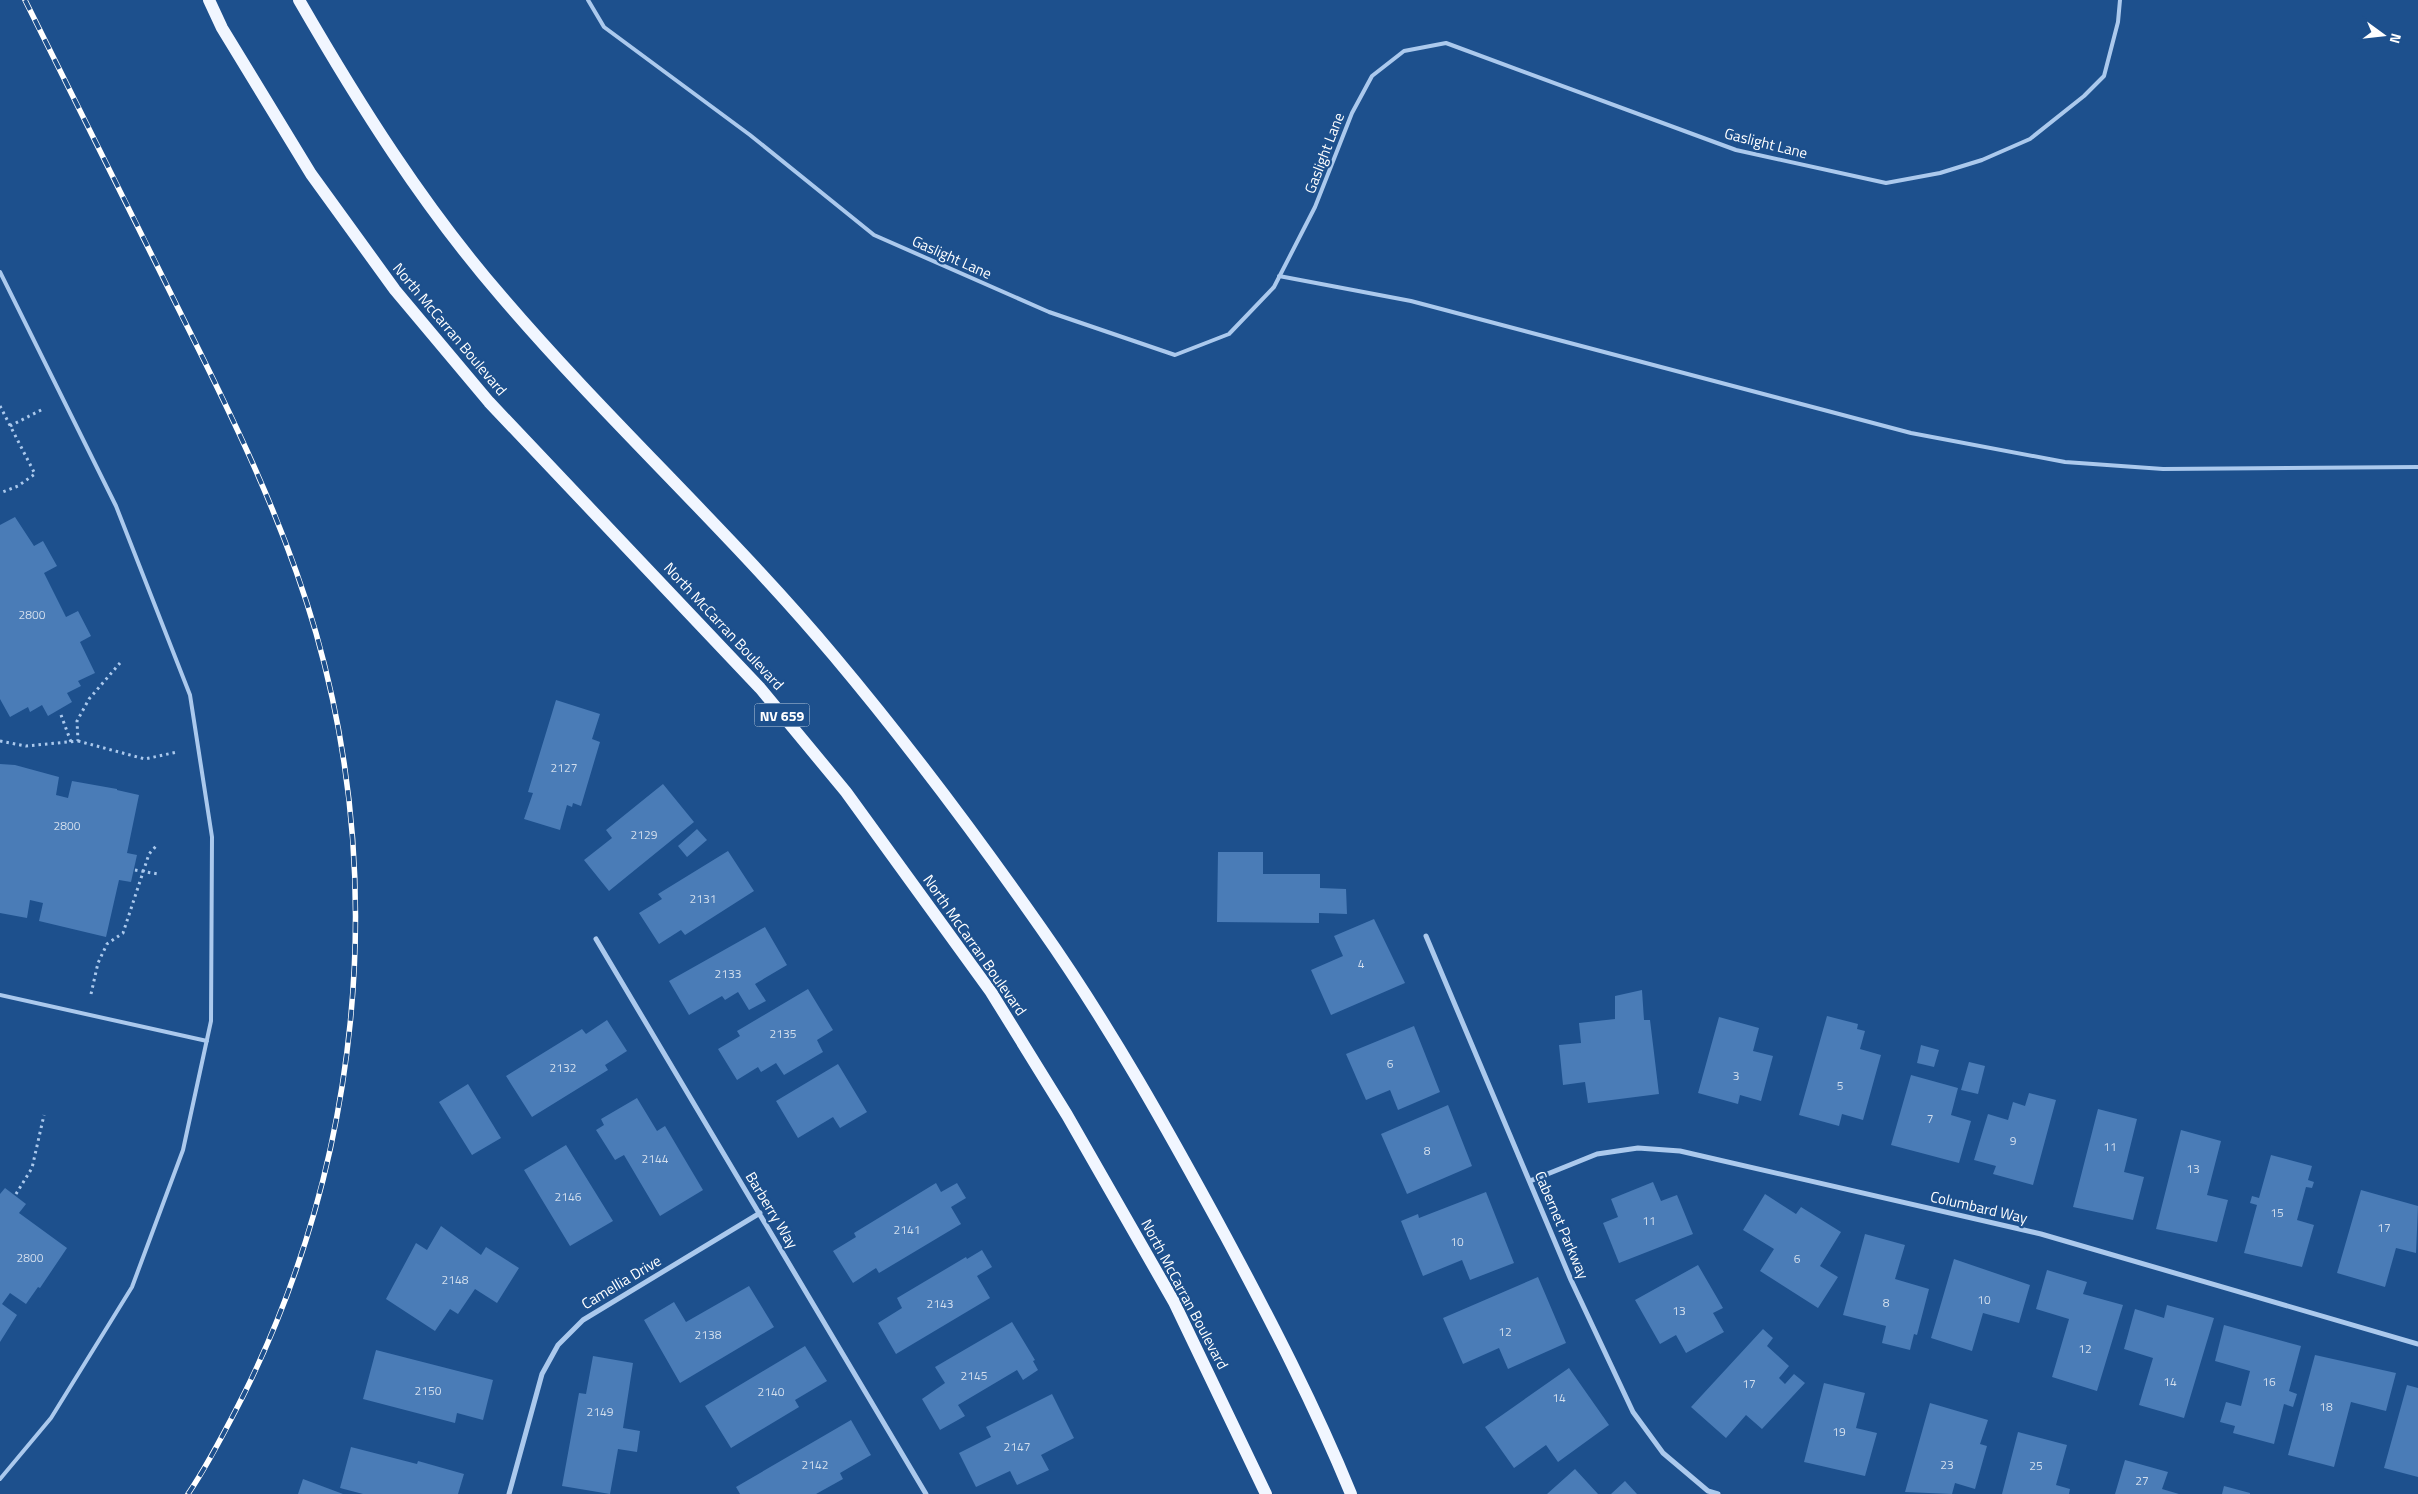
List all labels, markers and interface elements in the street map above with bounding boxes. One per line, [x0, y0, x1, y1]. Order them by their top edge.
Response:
north arrow [2358, 10, 2408, 60]
text: N [2385, 31, 2407, 46]
street label: Gaslight Lane [1298, 109, 1350, 197]
street label: Gaslight Lane [1722, 122, 1810, 164]
street label: Gaslight Lane [908, 229, 996, 285]
street label: North McCarran Boulevard [387, 257, 513, 401]
street label: North McCarran Boulevard [659, 557, 789, 695]
house number: 2800 [19, 605, 46, 624]
road number: NV 659 [754, 704, 810, 726]
house number: 2127 [551, 758, 577, 777]
house number: 2800 [54, 816, 81, 835]
house number: 2129 [631, 825, 658, 844]
street label: North McCarran Boulevard [918, 870, 1032, 1020]
house number: 2131 [690, 889, 716, 908]
house number: 4 [1358, 954, 1365, 973]
house number: 2133 [715, 964, 741, 983]
house number: 2135 [770, 1024, 797, 1043]
house number: 6 [1387, 1054, 1394, 1073]
house number: 2132 [550, 1058, 576, 1077]
house number: 3 [1733, 1066, 1739, 1085]
house number: 5 [1837, 1076, 1844, 1095]
house number: 7 [1927, 1109, 1933, 1128]
house number: 9 [2010, 1131, 2017, 1150]
house number: 11 [2103, 1137, 2117, 1156]
house number: 8 [1424, 1141, 1431, 1160]
house number: 2144 [642, 1149, 669, 1168]
house number: 13 [2186, 1159, 2200, 1178]
street label: Barberry Way [740, 1167, 804, 1253]
street label: Cabernet Parkway [1529, 1167, 1595, 1283]
street label: Columbard Way [1928, 1185, 2030, 1229]
house number: 2146 [555, 1187, 582, 1206]
house number: 15 [2270, 1203, 2284, 1222]
house number: 11 [1642, 1211, 1656, 1230]
street label: North McCarran Boulevard [1136, 1215, 1234, 1373]
house number: 17 [2377, 1218, 2391, 1237]
house number: 2141 [894, 1220, 920, 1239]
house number: 10 [1450, 1232, 1464, 1251]
house number: 2800 [17, 1248, 44, 1267]
street label: Camellia Drive [577, 1249, 665, 1315]
house number: 6 [1794, 1249, 1801, 1268]
house number: 2148 [442, 1270, 469, 1289]
house number: 10 [1977, 1290, 1991, 1309]
house number: 8 [1883, 1293, 1890, 1312]
house number: 2143 [927, 1294, 953, 1313]
house number: 13 [1672, 1301, 1686, 1320]
house number: 12 [1498, 1322, 1512, 1341]
house number: 2138 [695, 1325, 722, 1344]
house number: 12 [2078, 1339, 2092, 1358]
house number: 2145 [961, 1366, 988, 1385]
house number: 14 [2163, 1372, 2177, 1391]
house number: 16 [2262, 1372, 2276, 1391]
house number: 17 [1742, 1374, 1756, 1393]
house number: 2150 [415, 1381, 442, 1400]
house number: 2140 [758, 1382, 785, 1401]
house number: 14 [1552, 1388, 1566, 1407]
house number: 18 [2319, 1397, 2333, 1416]
house number: 2149 [587, 1402, 614, 1421]
house number: 19 [1832, 1422, 1846, 1441]
house number: 2147 [1004, 1437, 1030, 1456]
house number: 2142 [802, 1455, 828, 1474]
house number: 23 [1940, 1455, 1954, 1474]
house number: 25 [2029, 1456, 2043, 1475]
house number: 27 [2135, 1471, 2149, 1490]

